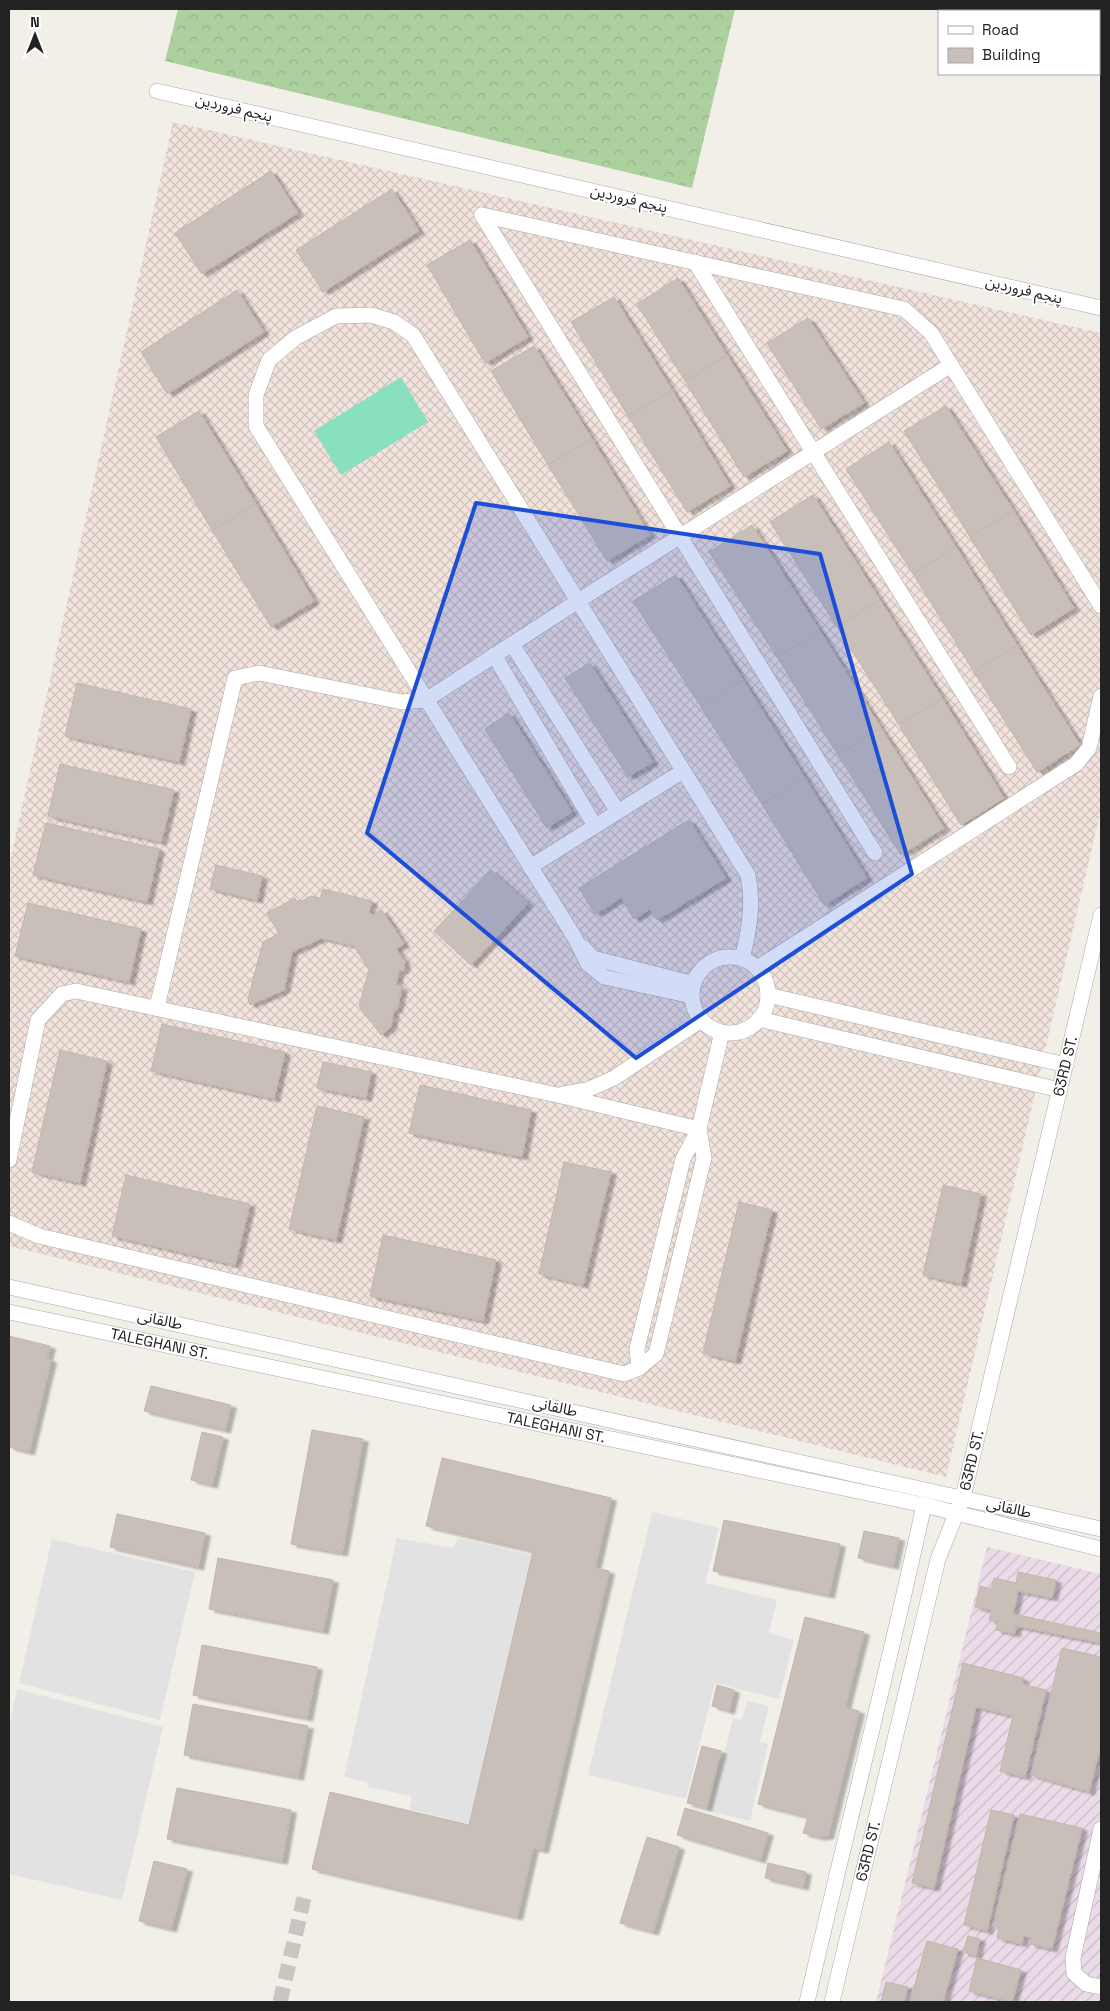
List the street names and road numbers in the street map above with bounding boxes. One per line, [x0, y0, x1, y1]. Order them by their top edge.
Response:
street label: پنجم فروردین [193, 89, 274, 128]
street label: پنجم فروردین [588, 180, 669, 219]
street label: پنجم فروردین [983, 271, 1064, 310]
street label: 63RD ST. [1048, 1034, 1081, 1098]
street label: طالقانی [136, 1306, 184, 1334]
street label: TALEGHANI ST. [109, 1324, 211, 1363]
street label: طالقانی [531, 1393, 579, 1421]
street label: TALEGHANI ST. [505, 1407, 607, 1447]
street label: 63RD ST. [955, 1428, 988, 1492]
street label: طالقانی [985, 1493, 1033, 1522]
street label: 63RD ST. [851, 1819, 884, 1883]

